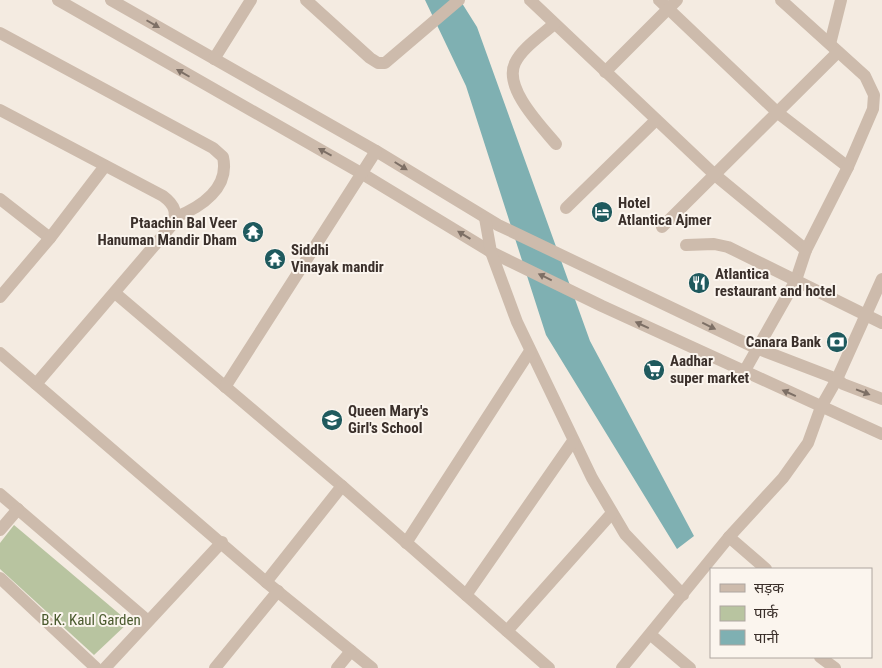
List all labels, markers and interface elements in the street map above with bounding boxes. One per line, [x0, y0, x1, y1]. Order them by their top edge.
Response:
one-way arrow [147, 20, 160, 29]
one-way arrow [176, 68, 190, 77]
one-way arrow [318, 148, 331, 157]
one-way arrow [394, 161, 407, 171]
place label: Hotel Atlantica Ajmer [618, 194, 711, 229]
hotel icon: Hotel Atlantica Ajmer [590, 200, 614, 224]
place label: Ptaachin Bal Veer Hanuman Mandir Dham [97, 214, 237, 249]
temple icon: Ptaachin Bal Veer Hanuman Mandir Dham [241, 220, 265, 244]
one-way arrow [458, 231, 471, 240]
place label: Siddhi Vinayak mandir [291, 241, 384, 276]
temple icon: Siddhi Vinayak mandir [263, 247, 287, 271]
place label: Atlantica restaurant and hotel [715, 265, 836, 300]
restaurant icon: Atlantica restaurant and hotel [687, 271, 711, 295]
one-way arrow [538, 273, 552, 281]
one-way arrow [635, 320, 649, 328]
one-way arrow [702, 322, 717, 330]
bank icon: Canara Bank [825, 330, 849, 354]
place label: Canara Bank [746, 333, 822, 351]
place label: Aadhar super market [670, 352, 750, 387]
supermarket icon: Aadhar super market [642, 358, 666, 382]
one-way arrow [782, 388, 796, 396]
one-way arrow [855, 388, 870, 396]
place label: Queen Mary's Girl's School [348, 402, 429, 437]
school or university icon: Queen Mary's Girl's School [320, 408, 344, 432]
legend [710, 568, 872, 658]
text: सड़क [754, 579, 784, 597]
text: पार्क [754, 604, 778, 622]
park label: B.K. Kaul Garden [41, 611, 141, 629]
text: पानी [754, 629, 780, 647]

